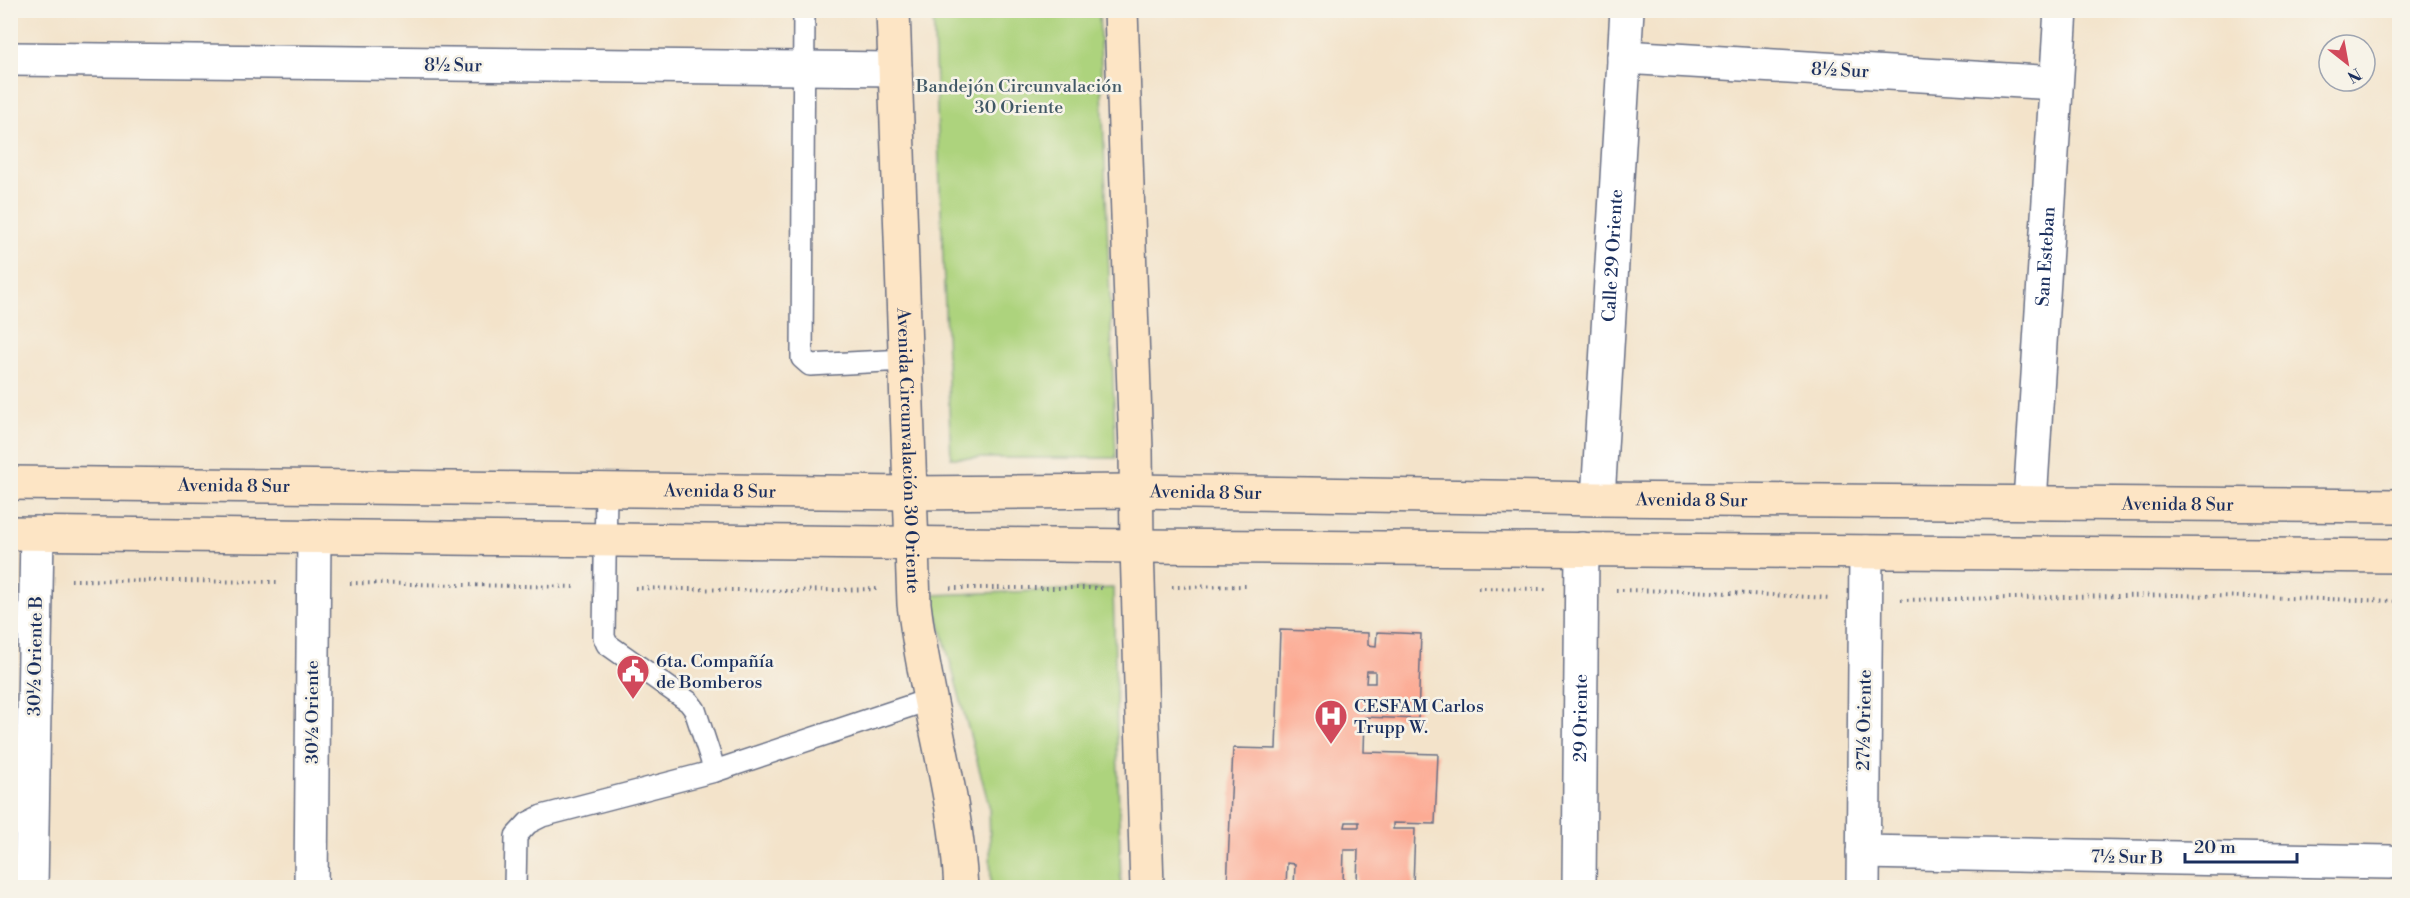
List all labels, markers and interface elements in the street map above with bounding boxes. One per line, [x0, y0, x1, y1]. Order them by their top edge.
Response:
north arrow [2317, 33, 2377, 93]
street label: 8½ Sur [424, 53, 482, 78]
street label: 8½ Sur [1810, 57, 1870, 84]
text: N [2343, 63, 2365, 87]
park label: Bandejón Circunvalación 30 Oriente [915, 75, 1122, 119]
street label: Calle 29 Oriente [1598, 188, 1628, 323]
street label: San Esteban [2031, 206, 2061, 307]
street label: Avenida Circunvalación 30 Oriente [892, 306, 925, 594]
street label: Avenida 8 Sur [177, 474, 290, 498]
street label: Avenida 8 Sur [663, 479, 776, 504]
street label: Avenida 8 Sur [1149, 480, 1262, 505]
street label: Avenida 8 Sur [1635, 488, 1748, 512]
street label: Avenida 8 Sur [2121, 493, 2234, 517]
street label: 30½ Oriente B [23, 596, 48, 716]
place label: 6ta. Compañía de Bomberos [656, 650, 775, 694]
public building icon: 6ta. Compañía de Bomberos [615, 653, 651, 700]
street label: 30½ Oriente [301, 660, 324, 764]
street label: 27½ Oriente [1852, 669, 1877, 771]
street label: 29 Oriente [1569, 674, 1593, 762]
place label: CESFAM Carlos Trupp W. [1354, 695, 1484, 739]
hospital icon: CESFAM Carlos Trupp W. [1313, 698, 1349, 745]
scale bar [2185, 826, 2298, 864]
text: 20 m [2194, 836, 2236, 859]
street label: 7½ Sur B [2091, 845, 2163, 870]

